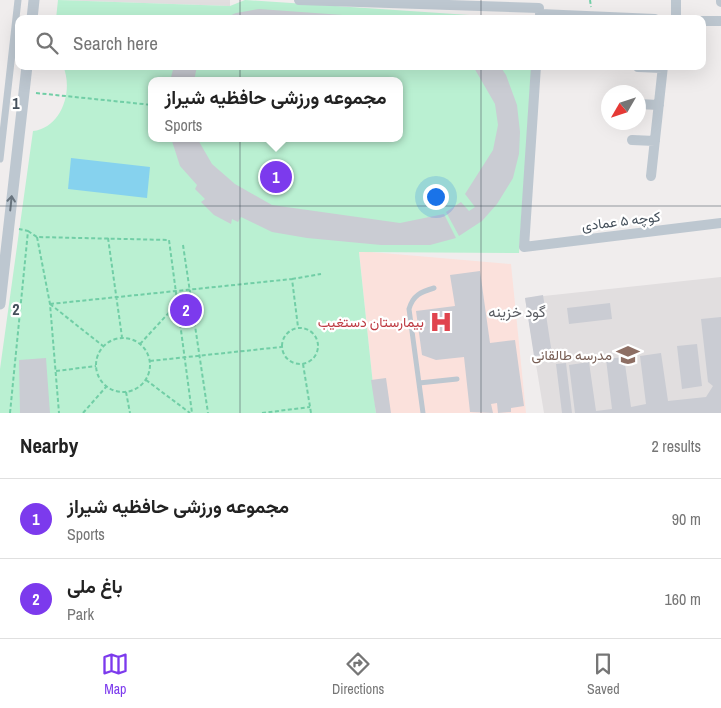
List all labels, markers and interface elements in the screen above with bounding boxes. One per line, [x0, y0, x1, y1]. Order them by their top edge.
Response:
search box [15, 15, 706, 70]
icon: search [33, 29, 61, 57]
text: Search here [73, 30, 158, 56]
popup [148, 77, 403, 142]
text: مجموعه ورزشی حافظیه شیراز [164, 84, 387, 110]
north arrow [601, 85, 646, 130]
text: 1 [12, 92, 20, 114]
text: Sports [164, 114, 202, 136]
pin: 1 [260, 158, 292, 196]
your location [423, 184, 449, 210]
one-way arrow [6, 195, 16, 211]
street label: کوچه ۵ عمادی [581, 207, 662, 236]
pin: 2 [170, 291, 202, 329]
text: 2 [12, 298, 20, 320]
district label: گود خزینه [488, 301, 546, 322]
hospital icon: بیمارستان دستغیب [428, 309, 454, 335]
place label: بیمارستان دستغیب [318, 313, 424, 331]
school or university icon: مدرسه طالقانی [615, 342, 641, 368]
place label: مدرسه طالقانی [531, 346, 612, 364]
text: Nearby [20, 431, 78, 460]
text: 2 results [651, 435, 701, 457]
text: مجموعه ورزشی حافظیه شیراز [67, 493, 289, 519]
text: 1 [32, 508, 40, 530]
text: 90 m [672, 508, 701, 530]
text: Sports [67, 523, 105, 545]
text: باغ ملی [67, 573, 123, 599]
text: 2 [32, 588, 40, 610]
text: 160 m [665, 588, 701, 610]
text: Park [67, 603, 94, 625]
tab: Map [101, 650, 129, 698]
tab: Directions [332, 650, 384, 698]
tab: Saved [587, 650, 620, 698]

